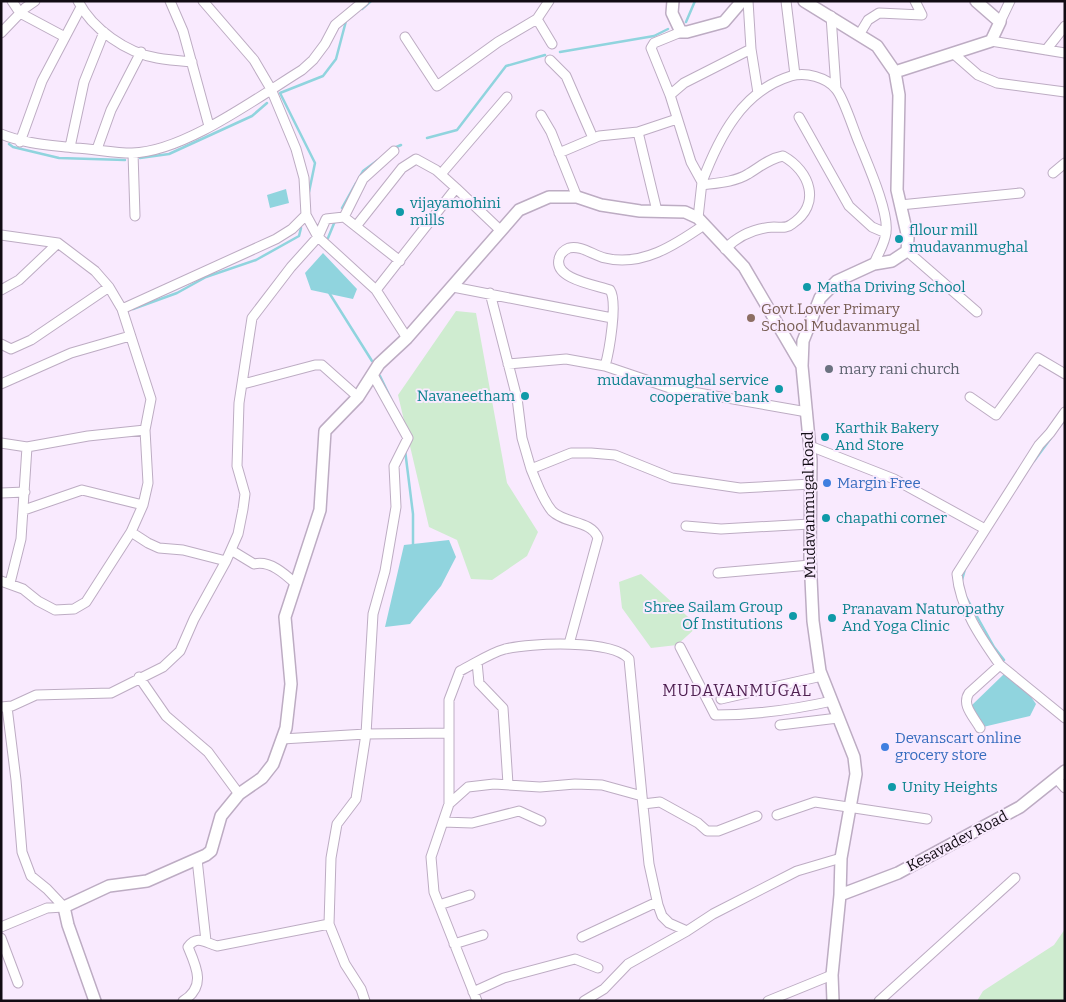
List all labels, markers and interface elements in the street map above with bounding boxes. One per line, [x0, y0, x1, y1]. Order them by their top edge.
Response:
place label: vijayamohini mills [409, 194, 501, 229]
marker: vijayamohini mills [394, 206, 406, 218]
place label: fllour mill mudavanmughal [909, 221, 1028, 256]
marker: fllour mill mudavanmughal [893, 233, 905, 245]
place label: Matha Driving School [817, 278, 966, 296]
marker: Matha Driving School [801, 281, 813, 293]
place label: Govt.Lower Primary School Mudavanmugal [761, 300, 920, 335]
marker: Govt.Lower Primary School Mudavanmugal [745, 312, 757, 324]
place label: mary rani church [839, 360, 960, 378]
marker: mary rani church [823, 363, 835, 375]
place label: mudavanmughal service cooperative bank [597, 371, 769, 406]
marker: mudavanmughal service cooperative bank [773, 383, 785, 395]
place label: Navaneetham [417, 387, 516, 405]
marker: Navaneetham [519, 390, 531, 402]
place label: Karthik Bakery And Store [835, 419, 939, 454]
street label: Mudavanmugal Road [799, 431, 819, 579]
marker: Karthik Bakery And Store [819, 431, 831, 443]
place label: Margin Free [837, 474, 921, 492]
marker: Margin Free [821, 477, 833, 489]
place label: chapathi corner [836, 509, 947, 527]
marker: chapathi corner [820, 512, 832, 524]
place label: Shree Sailam Group Of Institutions [644, 598, 783, 633]
place label: Pranavam Naturopathy And Yoga Clinic [842, 600, 1004, 635]
marker: Shree Sailam Group Of Institutions [787, 610, 799, 622]
marker: Pranavam Naturopathy And Yoga Clinic [826, 612, 838, 624]
district label: MUDAVANMUGAL [662, 681, 812, 700]
place label: Devanscart online grocery store [895, 729, 1021, 764]
marker: Devanscart online grocery store [879, 741, 891, 753]
place label: Unity Heights [902, 778, 998, 796]
marker: Unity Heights [886, 781, 898, 793]
street label: Kesavadev Road [903, 807, 1011, 875]

